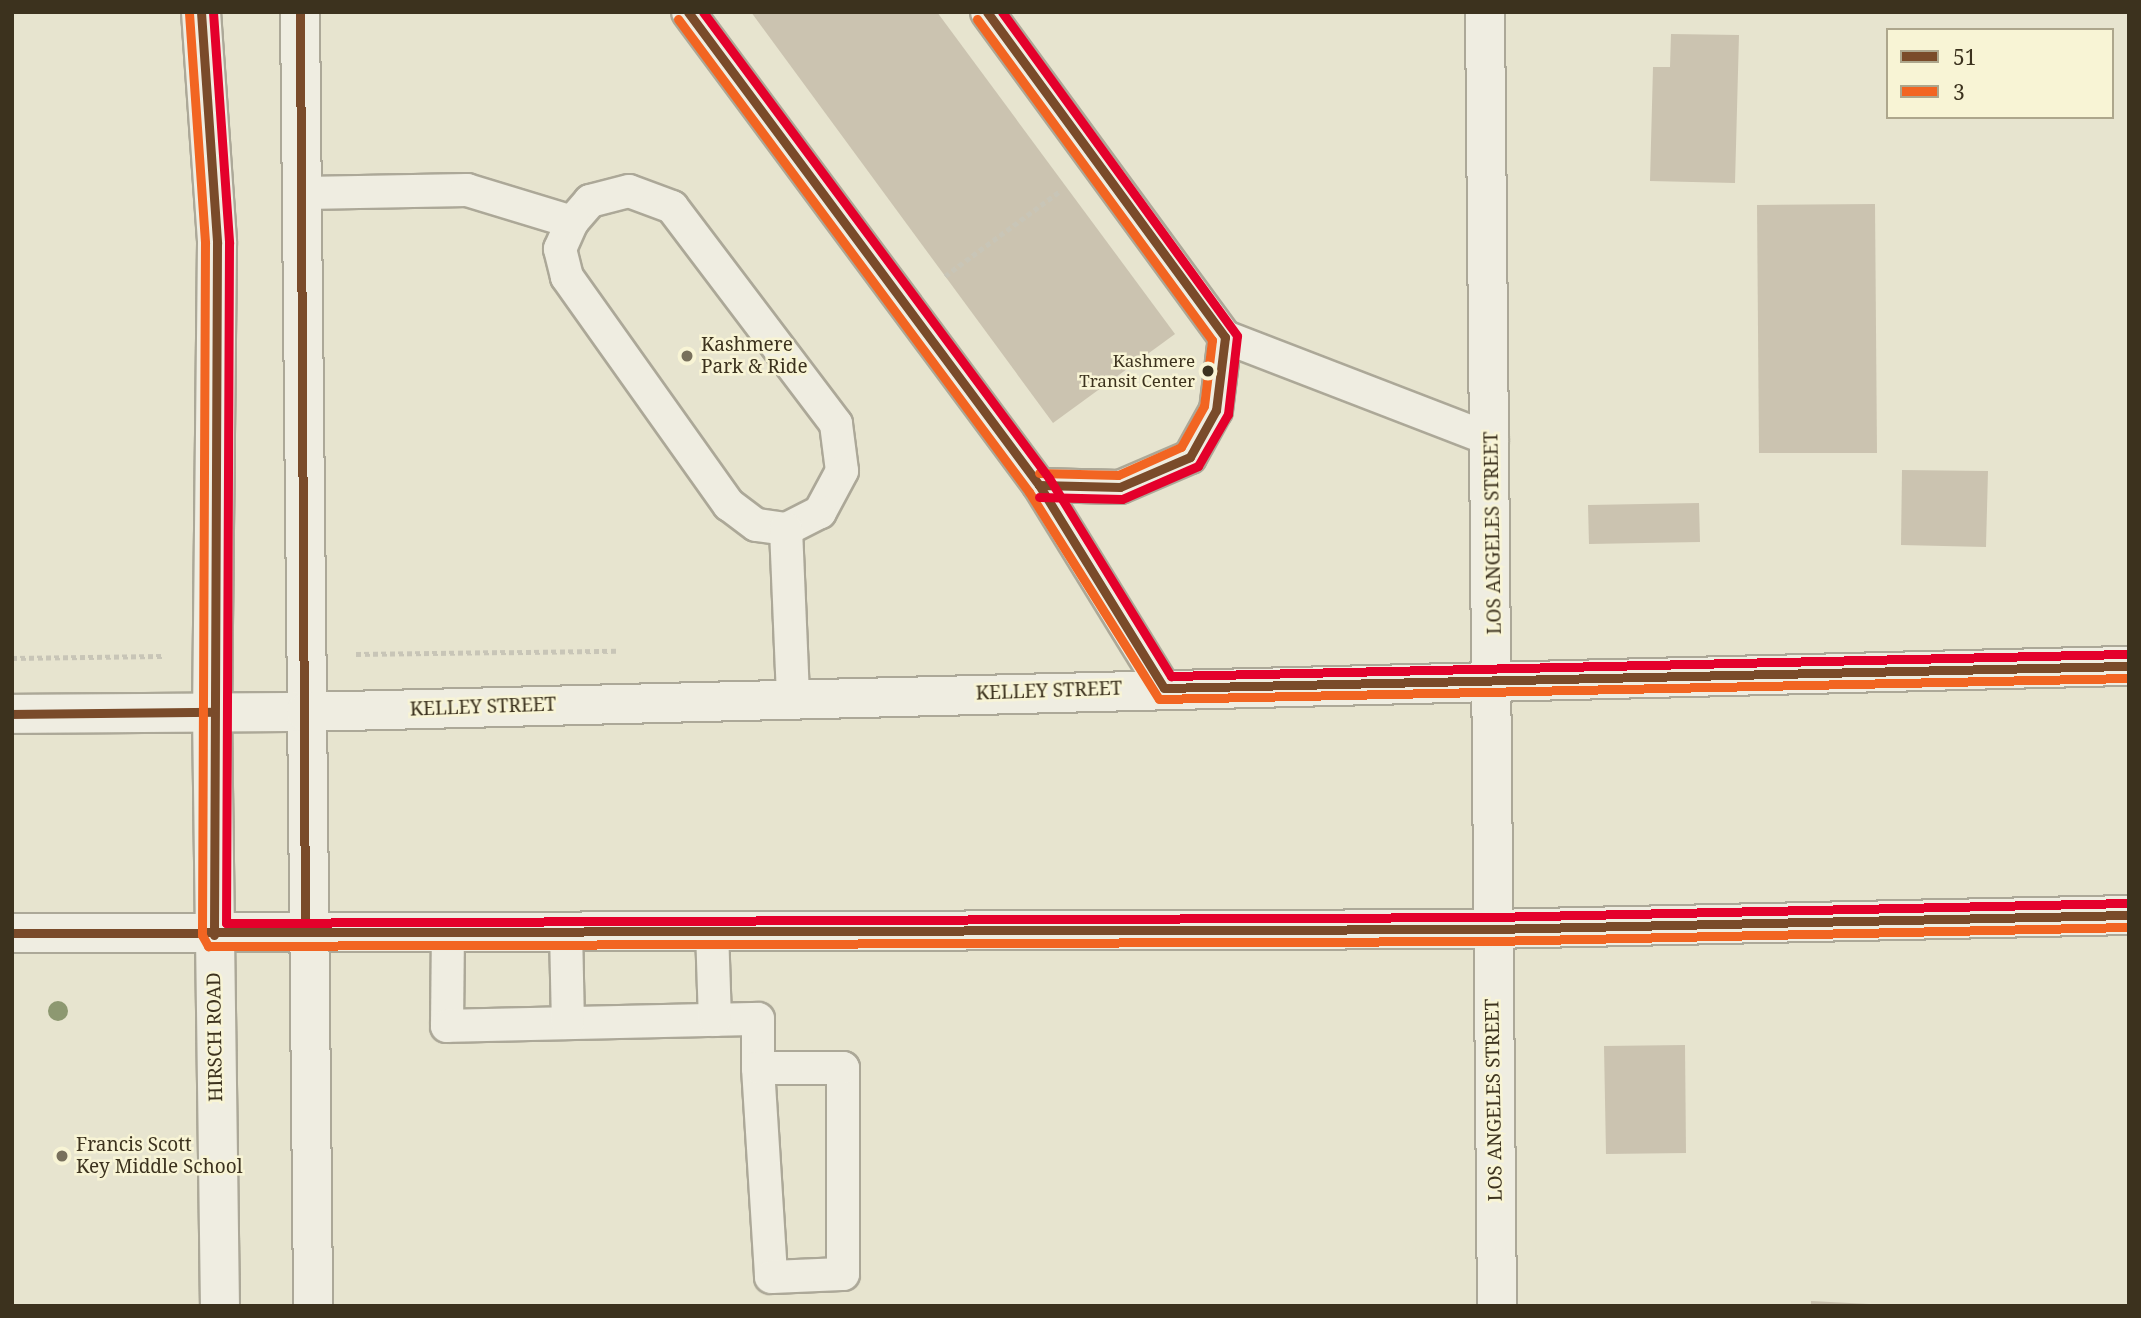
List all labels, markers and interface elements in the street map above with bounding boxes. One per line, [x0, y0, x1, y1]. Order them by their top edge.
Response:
legend [1885, 28, 2113, 119]
text: 51 [1953, 43, 1976, 71]
text: 3 [1953, 78, 1965, 106]
place label: Kashmere Park & Ride [701, 334, 808, 378]
marker: Kashmere Park & Ride [679, 348, 695, 364]
place label: Kashmere Transit Center [1079, 351, 1195, 391]
marker: Kashmere Transit Center [1201, 364, 1215, 378]
street label: LOS ANGELES STREET [1480, 431, 1506, 635]
street label: KELLEY STREET [975, 677, 1123, 705]
street label: KELLEY STREET [409, 693, 557, 721]
street label: HIRSCH ROAD [202, 972, 228, 1102]
street label: LOS ANGELES STREET [1481, 998, 1507, 1202]
place label: Francis Scott Key Middle School [76, 1134, 243, 1178]
marker: Francis Scott Key Middle School [54, 1148, 70, 1164]

